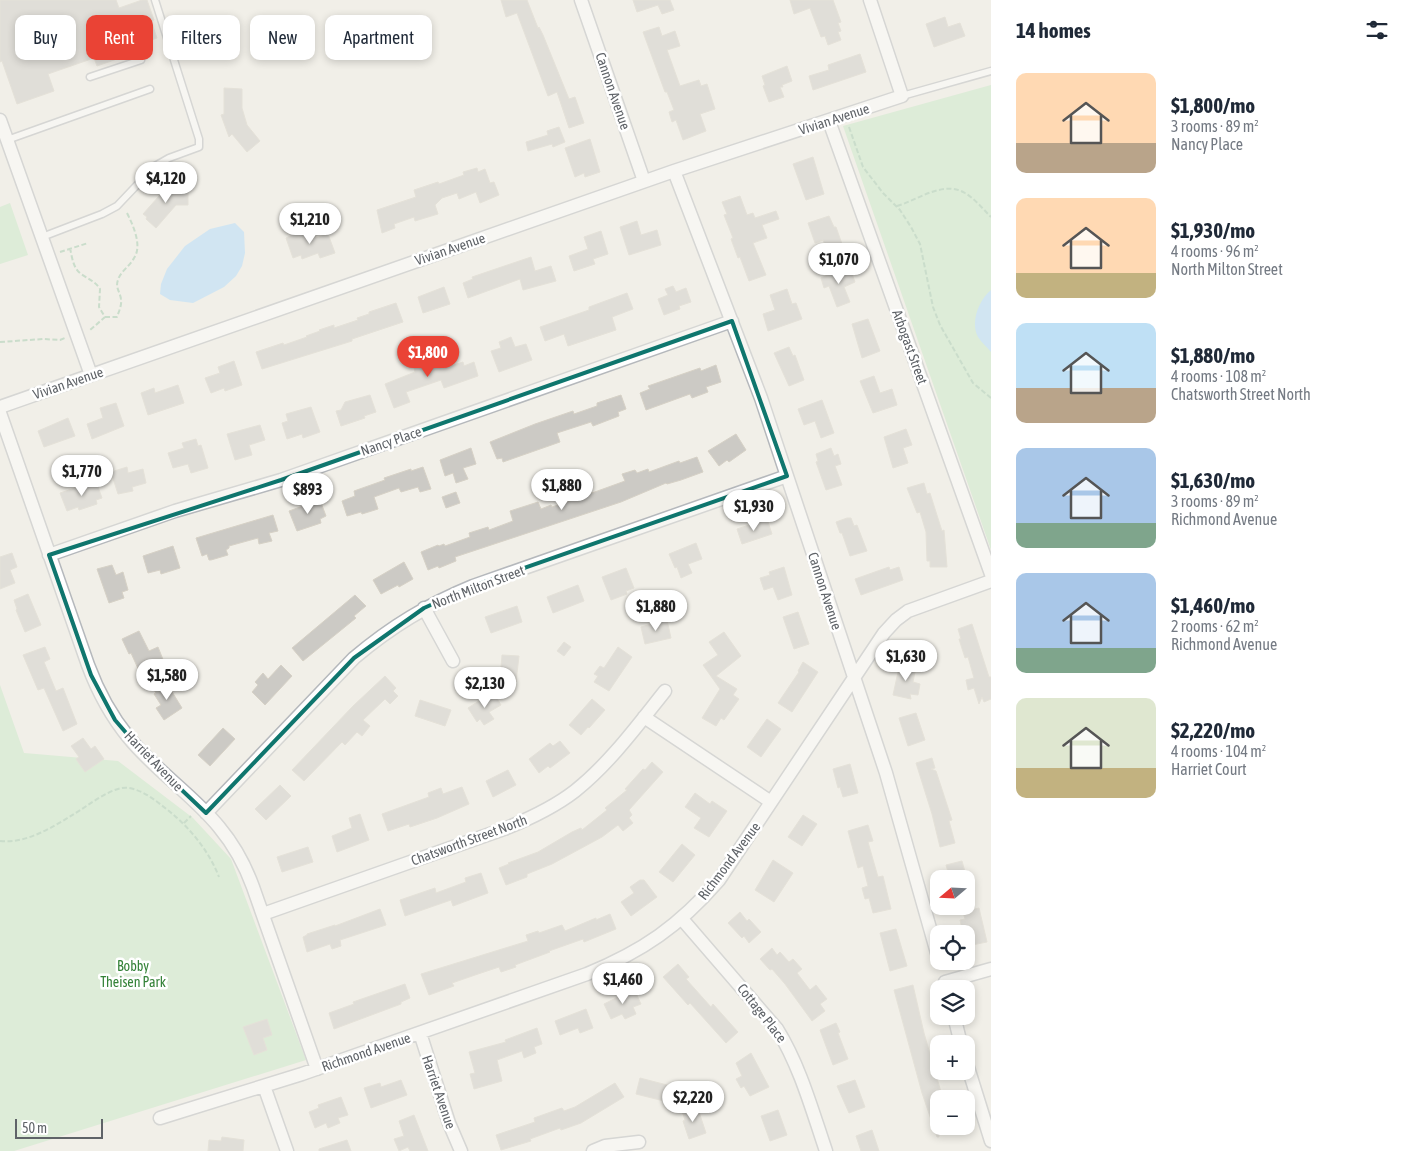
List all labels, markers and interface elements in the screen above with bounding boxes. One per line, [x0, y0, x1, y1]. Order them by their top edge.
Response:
chip: Buy [15, 15, 76, 60]
chip: Rent [86, 15, 153, 60]
chip: Filters [163, 15, 240, 60]
chip: New [250, 15, 315, 60]
chip: Apartment [325, 15, 432, 60]
icon: filters [1363, 16, 1391, 44]
text: 14 homes [1016, 18, 1091, 42]
street label: Cannon Avenue [592, 50, 634, 132]
icon: home [1056, 93, 1116, 153]
text: $1,800/mo [1171, 93, 1255, 117]
street label: Vivian Avenue [797, 100, 871, 138]
text: 3 rooms · 89 m² [1171, 117, 1259, 135]
text: Nancy Place [1171, 135, 1243, 153]
pin: $4,120 [125, 162, 207, 204]
text: $4,120 [146, 169, 186, 187]
pin: $1,210 [269, 202, 351, 245]
text: $1,210 [290, 210, 330, 228]
icon: home [1056, 218, 1116, 278]
text: $1,930/mo [1171, 218, 1255, 242]
street label: Vivian Avenue [413, 230, 487, 268]
pin: $1,070 [798, 242, 880, 285]
text: 4 rooms · 96 m² [1171, 242, 1259, 260]
text: $1,070 [819, 250, 859, 268]
text: North Milton Street [1171, 260, 1283, 278]
street label: Arbogast Street [889, 308, 931, 386]
pin: $1,800 [387, 336, 469, 378]
text: $1,800 [408, 343, 448, 361]
icon: home [1056, 343, 1116, 403]
text: $1,880/mo [1171, 343, 1255, 367]
street label: Vivian Avenue [31, 364, 105, 402]
text: 4 rooms · 108 m² [1171, 367, 1266, 385]
text: Chatsworth Street North [1171, 385, 1311, 403]
street label: Nancy Place [359, 423, 423, 459]
pin: $1,770 [41, 454, 123, 497]
text: $1,770 [62, 462, 102, 480]
pin: $1,880 [521, 468, 603, 511]
icon: home [1056, 468, 1116, 528]
text: $1,630/mo [1171, 468, 1255, 492]
pin: $893 [278, 472, 338, 515]
text: $1,880 [542, 476, 582, 494]
text: $893 [293, 480, 323, 498]
pin: $1,930 [713, 490, 795, 532]
text: 3 rooms · 89 m² [1171, 492, 1259, 510]
text: $1,930 [734, 497, 774, 515]
text: Richmond Avenue [1171, 510, 1277, 528]
street label: Cannon Avenue [805, 550, 845, 632]
street label: North Milton Street [429, 562, 527, 612]
pin: $1,880 [615, 590, 697, 632]
icon: home [1056, 593, 1116, 653]
text: $1,460/mo [1171, 593, 1255, 617]
text: $1,880 [636, 597, 676, 615]
text: 2 rooms · 62 m² [1171, 617, 1259, 635]
text: Richmond Avenue [1171, 635, 1277, 653]
pin: $1,630 [865, 640, 947, 682]
text: $1,630 [886, 647, 926, 665]
pin: $1,580 [126, 658, 208, 701]
text: $1,580 [147, 666, 187, 684]
pin: $2,130 [444, 666, 526, 709]
text: $2,130 [465, 674, 505, 692]
icon: home [1056, 718, 1116, 778]
text: $2,220/mo [1171, 718, 1255, 742]
street label: Harriet Avenue [121, 728, 187, 794]
text: 4 rooms · 104 m² [1171, 742, 1266, 760]
text: Harriet Court [1171, 760, 1247, 778]
street label: Chatsworth Street North [409, 812, 529, 868]
street label: Richmond Avenue [695, 819, 763, 903]
north arrow [930, 870, 975, 915]
map controls [930, 870, 975, 1135]
button: locate [930, 925, 975, 970]
park label: Bobby Theisen Park [100, 958, 166, 990]
pin: $1,460 [582, 962, 664, 1005]
text: $1,460 [603, 970, 643, 988]
street label: Cottage Place [734, 980, 790, 1046]
button: layers [930, 980, 975, 1025]
street label: Richmond Avenue [319, 1029, 413, 1075]
button: + [930, 1035, 975, 1080]
street label: Harriet Avenue [419, 1053, 459, 1131]
pin: $2,220 [652, 1080, 734, 1123]
text: $2,220 [673, 1088, 713, 1106]
button: − [930, 1090, 975, 1135]
scale bar [15, 1116, 102, 1139]
text: 50 m [22, 1120, 47, 1136]

